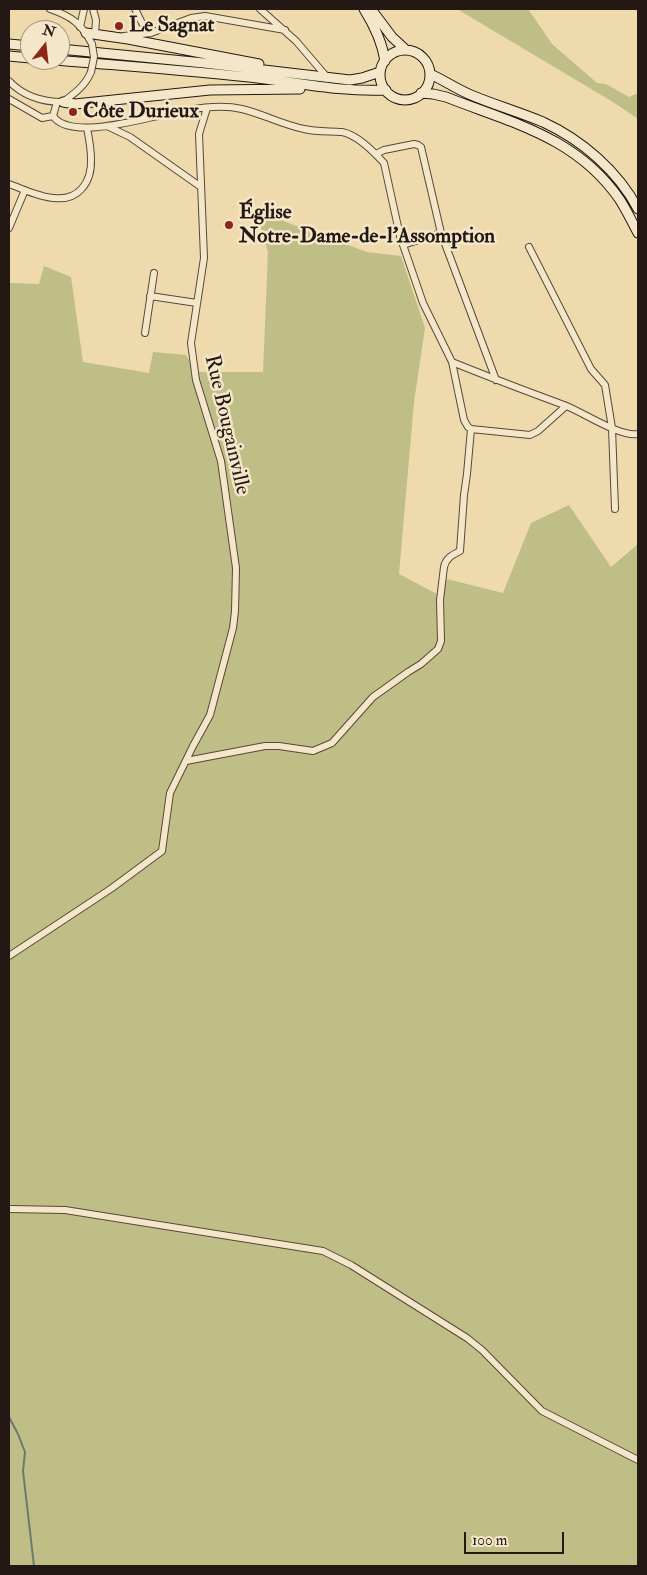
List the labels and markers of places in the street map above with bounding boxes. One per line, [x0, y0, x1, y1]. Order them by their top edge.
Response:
place label: Le Sagnat [129, 13, 214, 39]
marker: Le Sagnat [113, 20, 125, 32]
place label: Côte Durieux [83, 99, 199, 125]
marker: Côte Durieux [67, 106, 79, 118]
place label: Église Notre-Dame-de-l'Assomption [239, 200, 495, 250]
marker: Église Notre-Dame-de-l'Assomption [223, 219, 235, 231]

